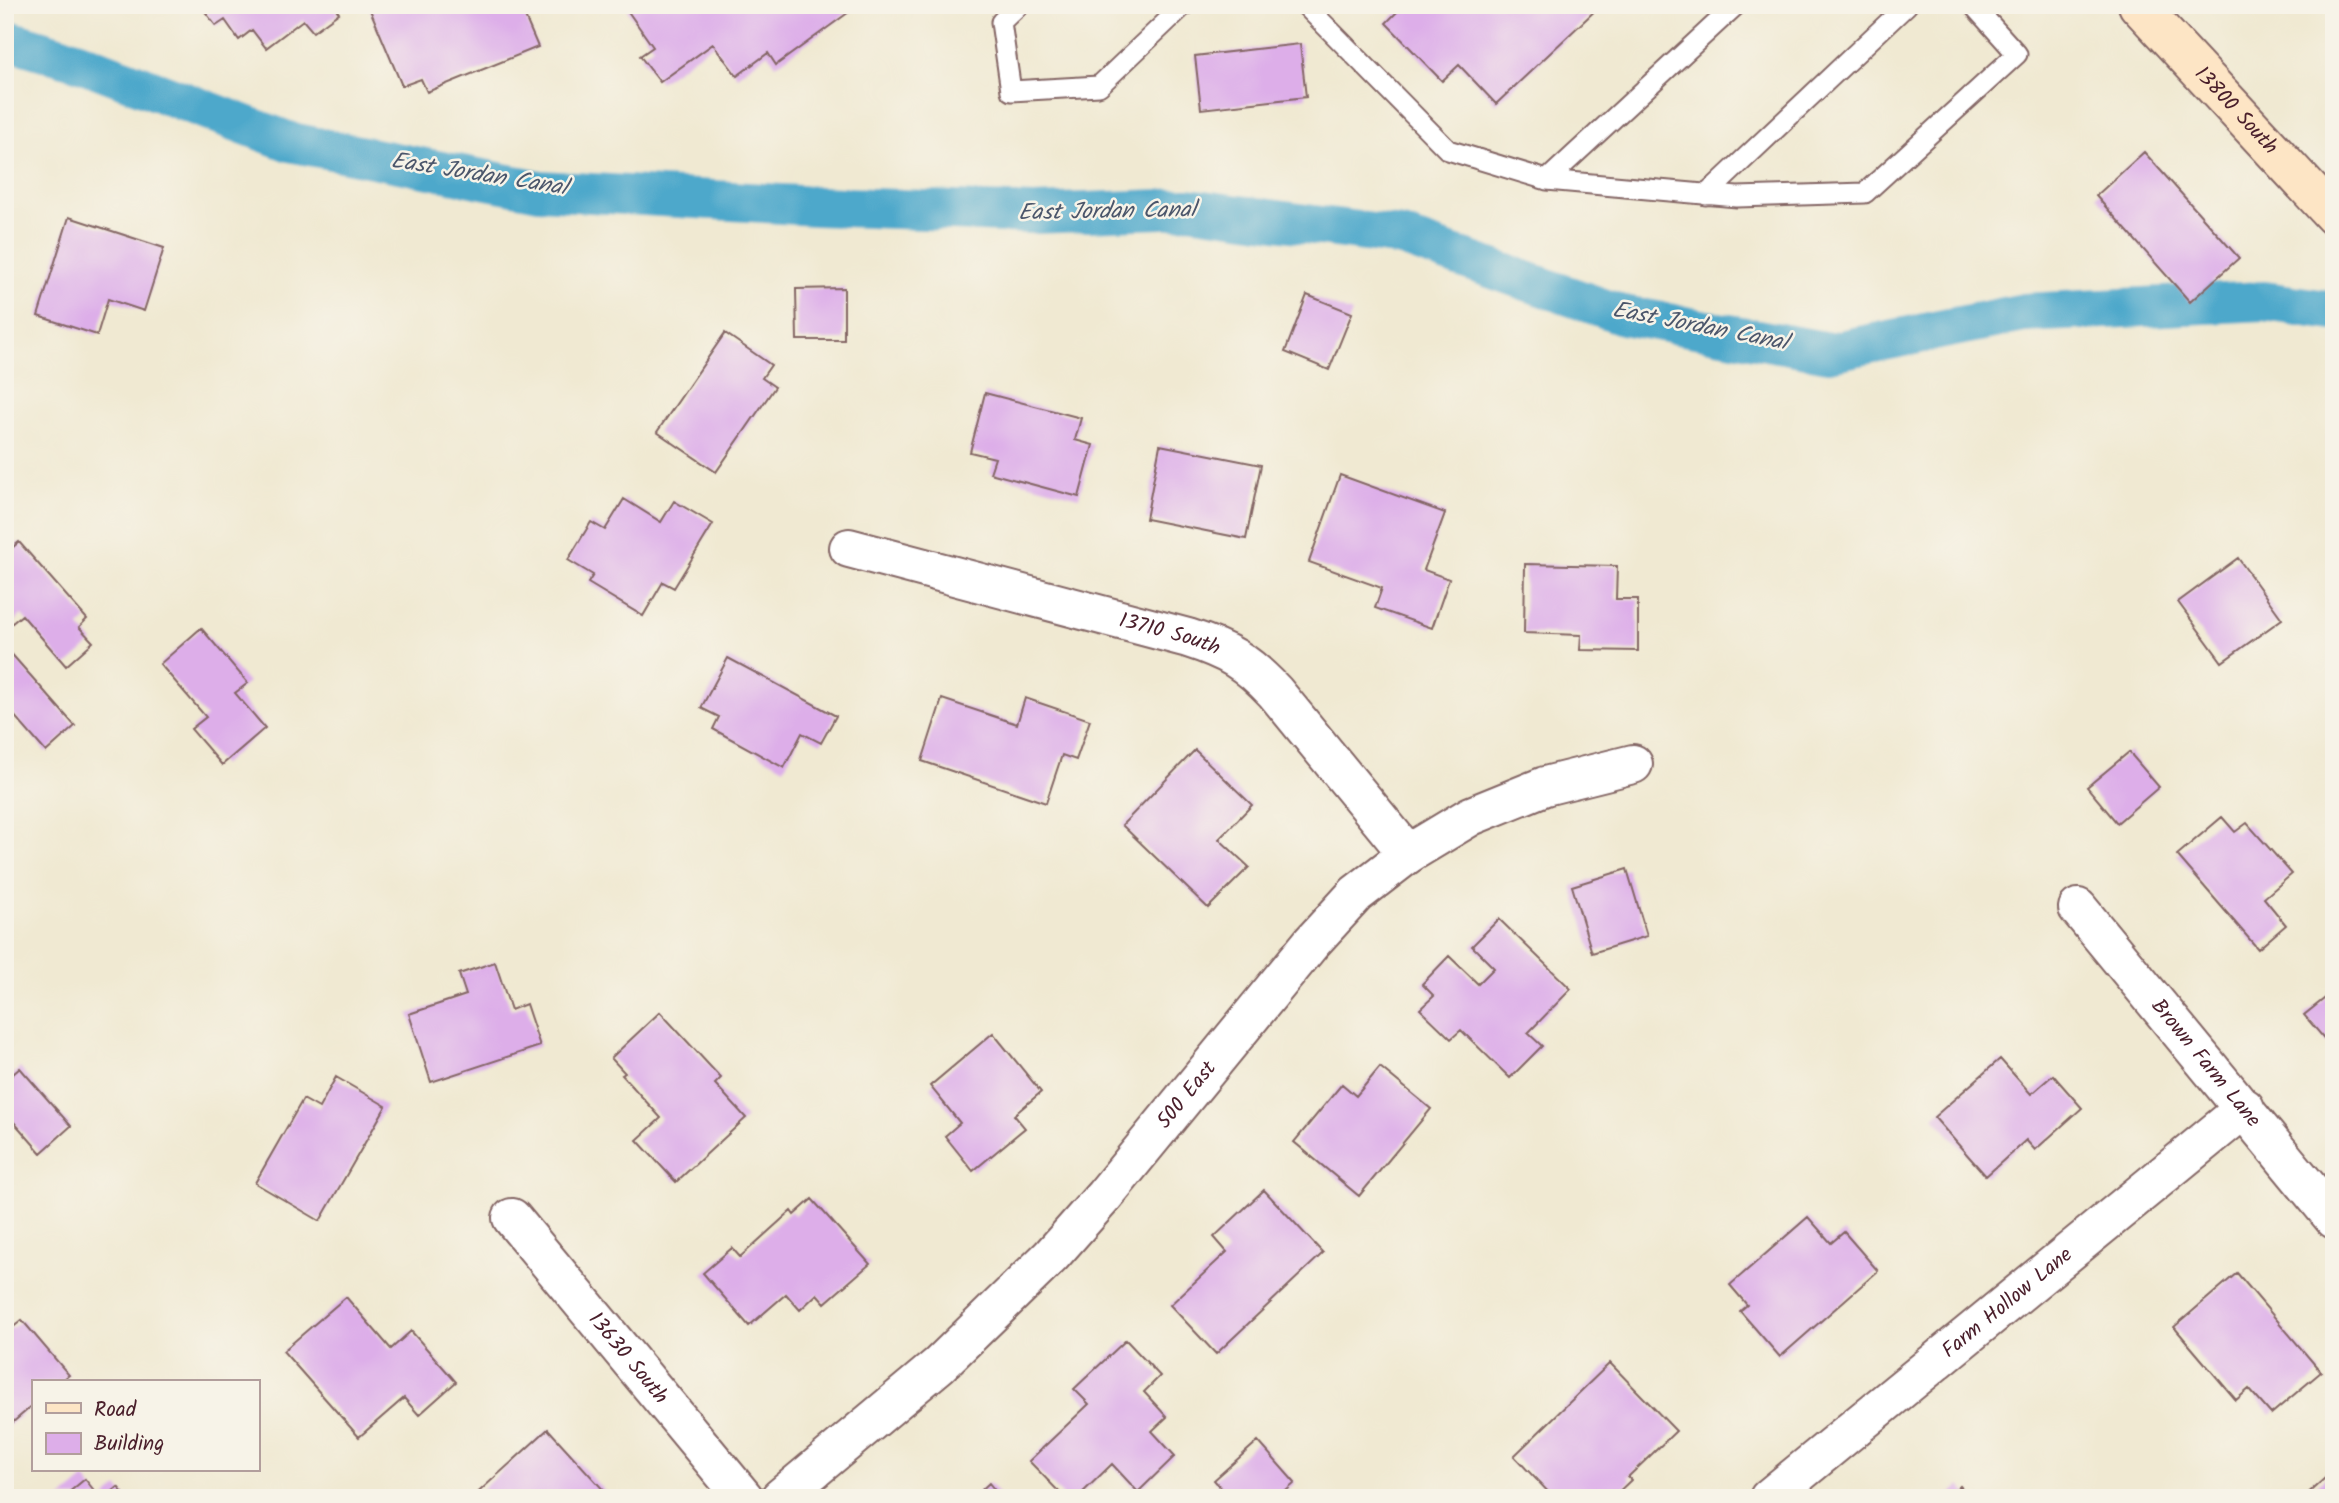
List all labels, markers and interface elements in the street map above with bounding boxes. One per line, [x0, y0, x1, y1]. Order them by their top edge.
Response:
street label: 13800 South [2186, 59, 2286, 162]
water label: East Jordan Canal [388, 143, 574, 207]
water label: East Jordan Canal [1018, 192, 1201, 232]
water label: East Jordan Canal [1609, 292, 1795, 362]
street label: 13710 South [1115, 604, 1226, 665]
street label: Brown Farm Lane [2143, 991, 2269, 1135]
street label: 500 East [1149, 1053, 1225, 1137]
street label: Farm Hollow Lane [1935, 1239, 2080, 1367]
street label: 13630 South [580, 1305, 676, 1412]
legend [32, 1380, 259, 1472]
text: Road [94, 1394, 137, 1427]
text: Building [94, 1428, 164, 1461]

